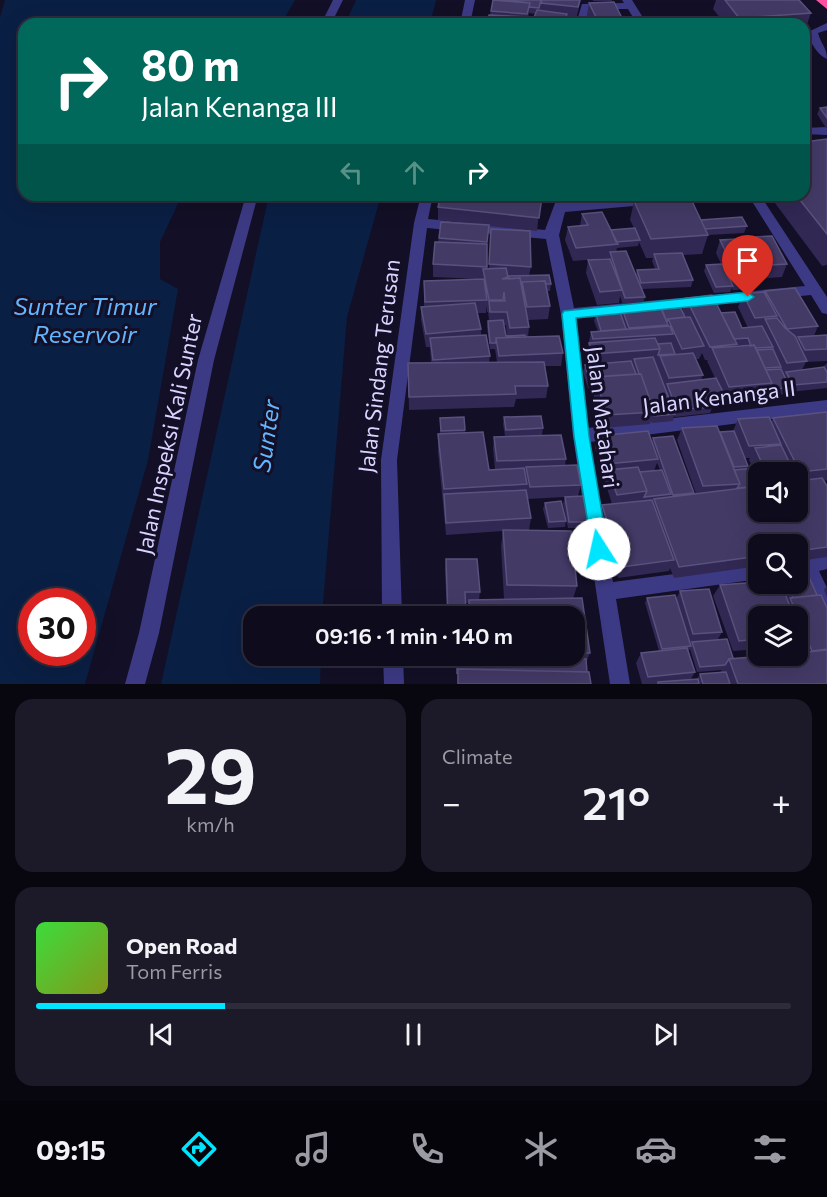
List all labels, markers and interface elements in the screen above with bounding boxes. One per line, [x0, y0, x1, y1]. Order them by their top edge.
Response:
text: 80 m [141, 38, 240, 90]
icon: right [42, 42, 120, 120]
text: Jalan Kenanga III [141, 90, 337, 123]
icon: left [335, 156, 368, 189]
icon: ahead [398, 156, 431, 189]
icon: right [461, 156, 494, 189]
pin [722, 235, 773, 297]
icon: arrive [731, 244, 764, 277]
street label: Jalan Sindang Terusan [352, 258, 405, 474]
water label: Sunter Timur Reservoir [13, 291, 158, 348]
street label: Jalan Inspeksi Kali Sunter [130, 311, 207, 557]
street label: Jalan Matahari [581, 344, 626, 490]
street label: Jalan Kenanga II [641, 374, 797, 419]
water label: Sunter [246, 396, 285, 474]
map controls [748, 462, 808, 666]
button: sound [748, 462, 808, 522]
position arrow [567, 517, 631, 581]
button: search [748, 534, 808, 594]
speed limit sign: 30 [18, 588, 96, 666]
button: layers [748, 606, 808, 666]
text: 09:16 · 1 min · 140 m [315, 622, 513, 649]
text: 29 [164, 725, 257, 820]
text: Climate [442, 744, 512, 768]
text: 21° [582, 774, 650, 829]
text: − [442, 781, 461, 822]
text: + [772, 781, 791, 822]
text: km/h [186, 812, 235, 836]
text: Open Road [126, 932, 237, 959]
text: Tom Ferris [126, 959, 222, 983]
icon: previous [145, 1018, 178, 1051]
icon: pause [397, 1018, 430, 1051]
icon: next [649, 1018, 682, 1051]
icon: directions [178, 1128, 220, 1170]
icon: music [292, 1128, 334, 1170]
icon: phone [406, 1128, 448, 1170]
icon: climate [520, 1128, 562, 1170]
icon: car [635, 1128, 677, 1170]
icon: filters [749, 1128, 791, 1170]
text: 09:15 [36, 1133, 106, 1166]

